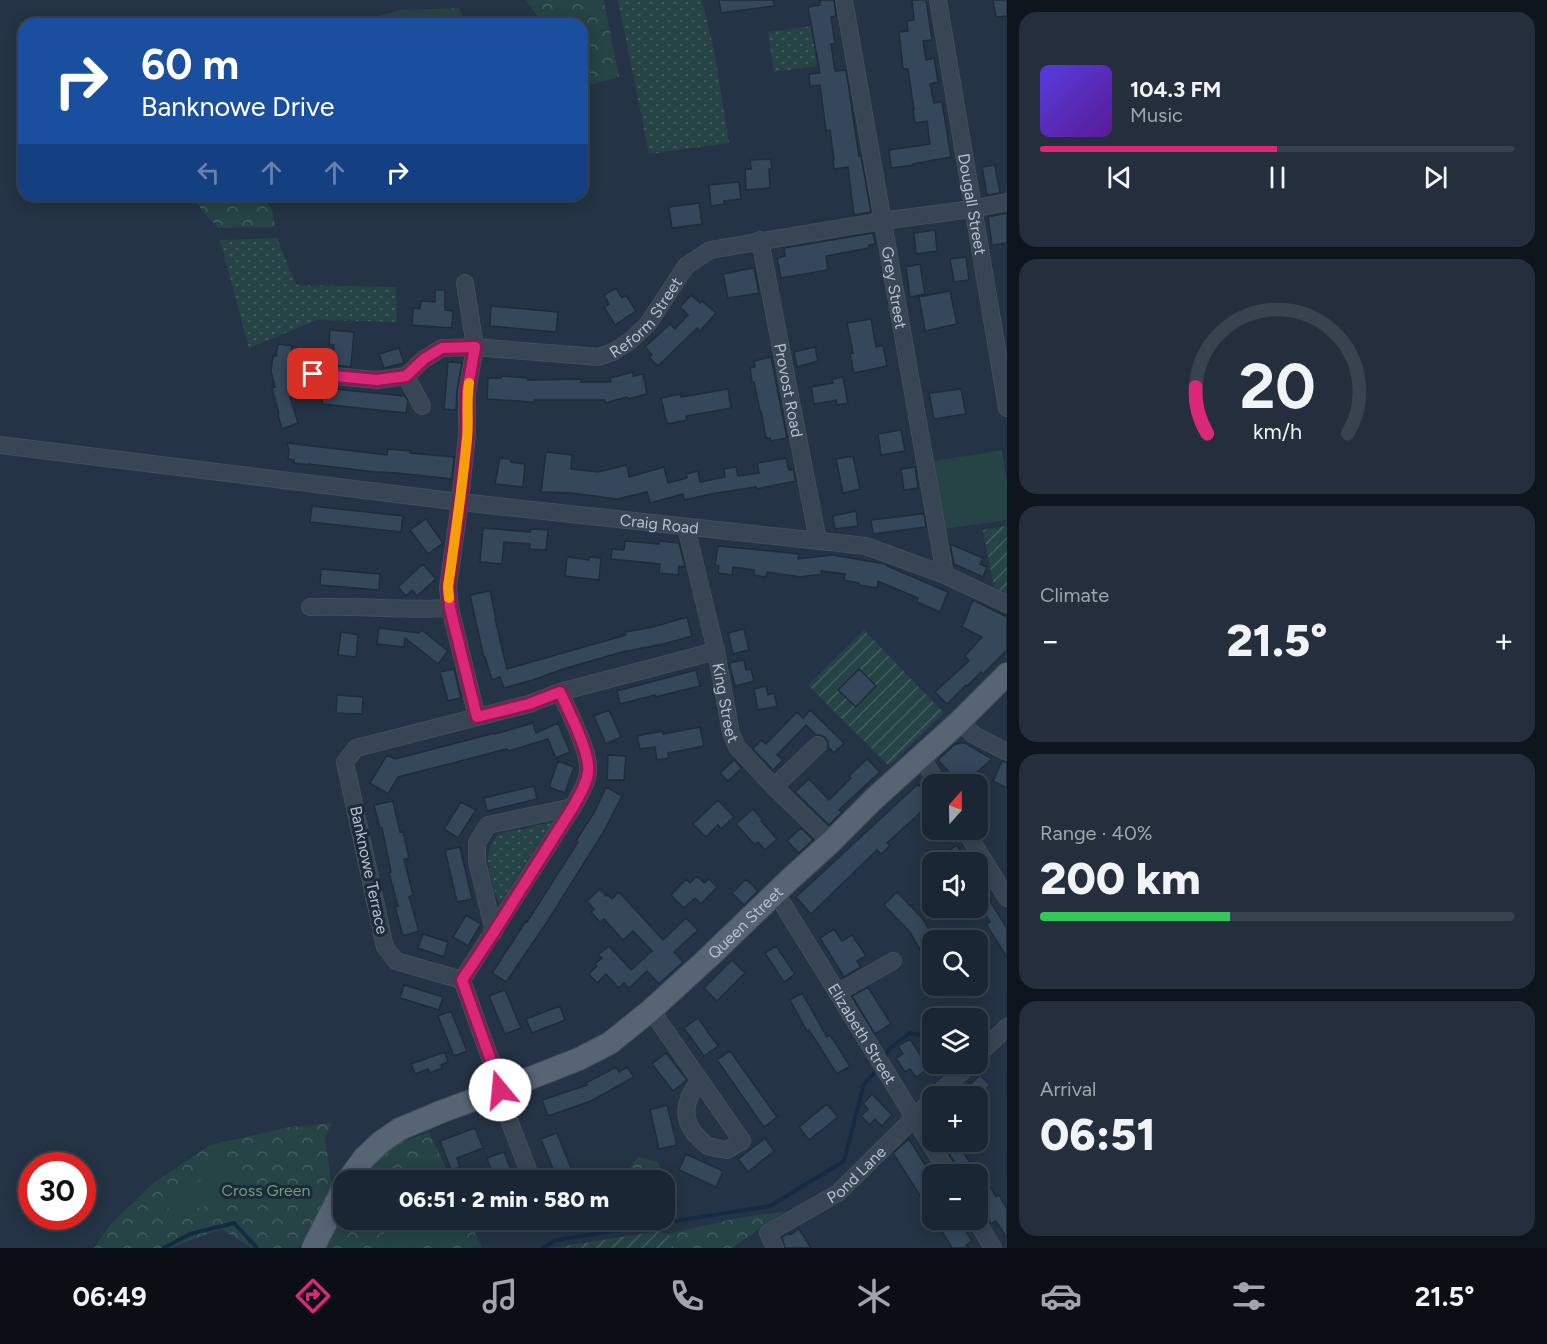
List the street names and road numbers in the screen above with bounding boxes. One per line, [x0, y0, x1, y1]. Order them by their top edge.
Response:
street label: Dougall Street [955, 152, 990, 256]
street label: Grey Street [878, 245, 911, 330]
street label: Reform Street [606, 273, 686, 361]
street label: Provost Road [771, 342, 807, 439]
street label: Craig Road [619, 510, 700, 537]
street label: King Street [709, 661, 743, 745]
street label: Banknowe Terrace [346, 804, 392, 936]
street label: Queen Street [704, 882, 787, 963]
street label: Elizabeth Street [824, 980, 901, 1087]
street label: Pond Lane [823, 1142, 890, 1207]

